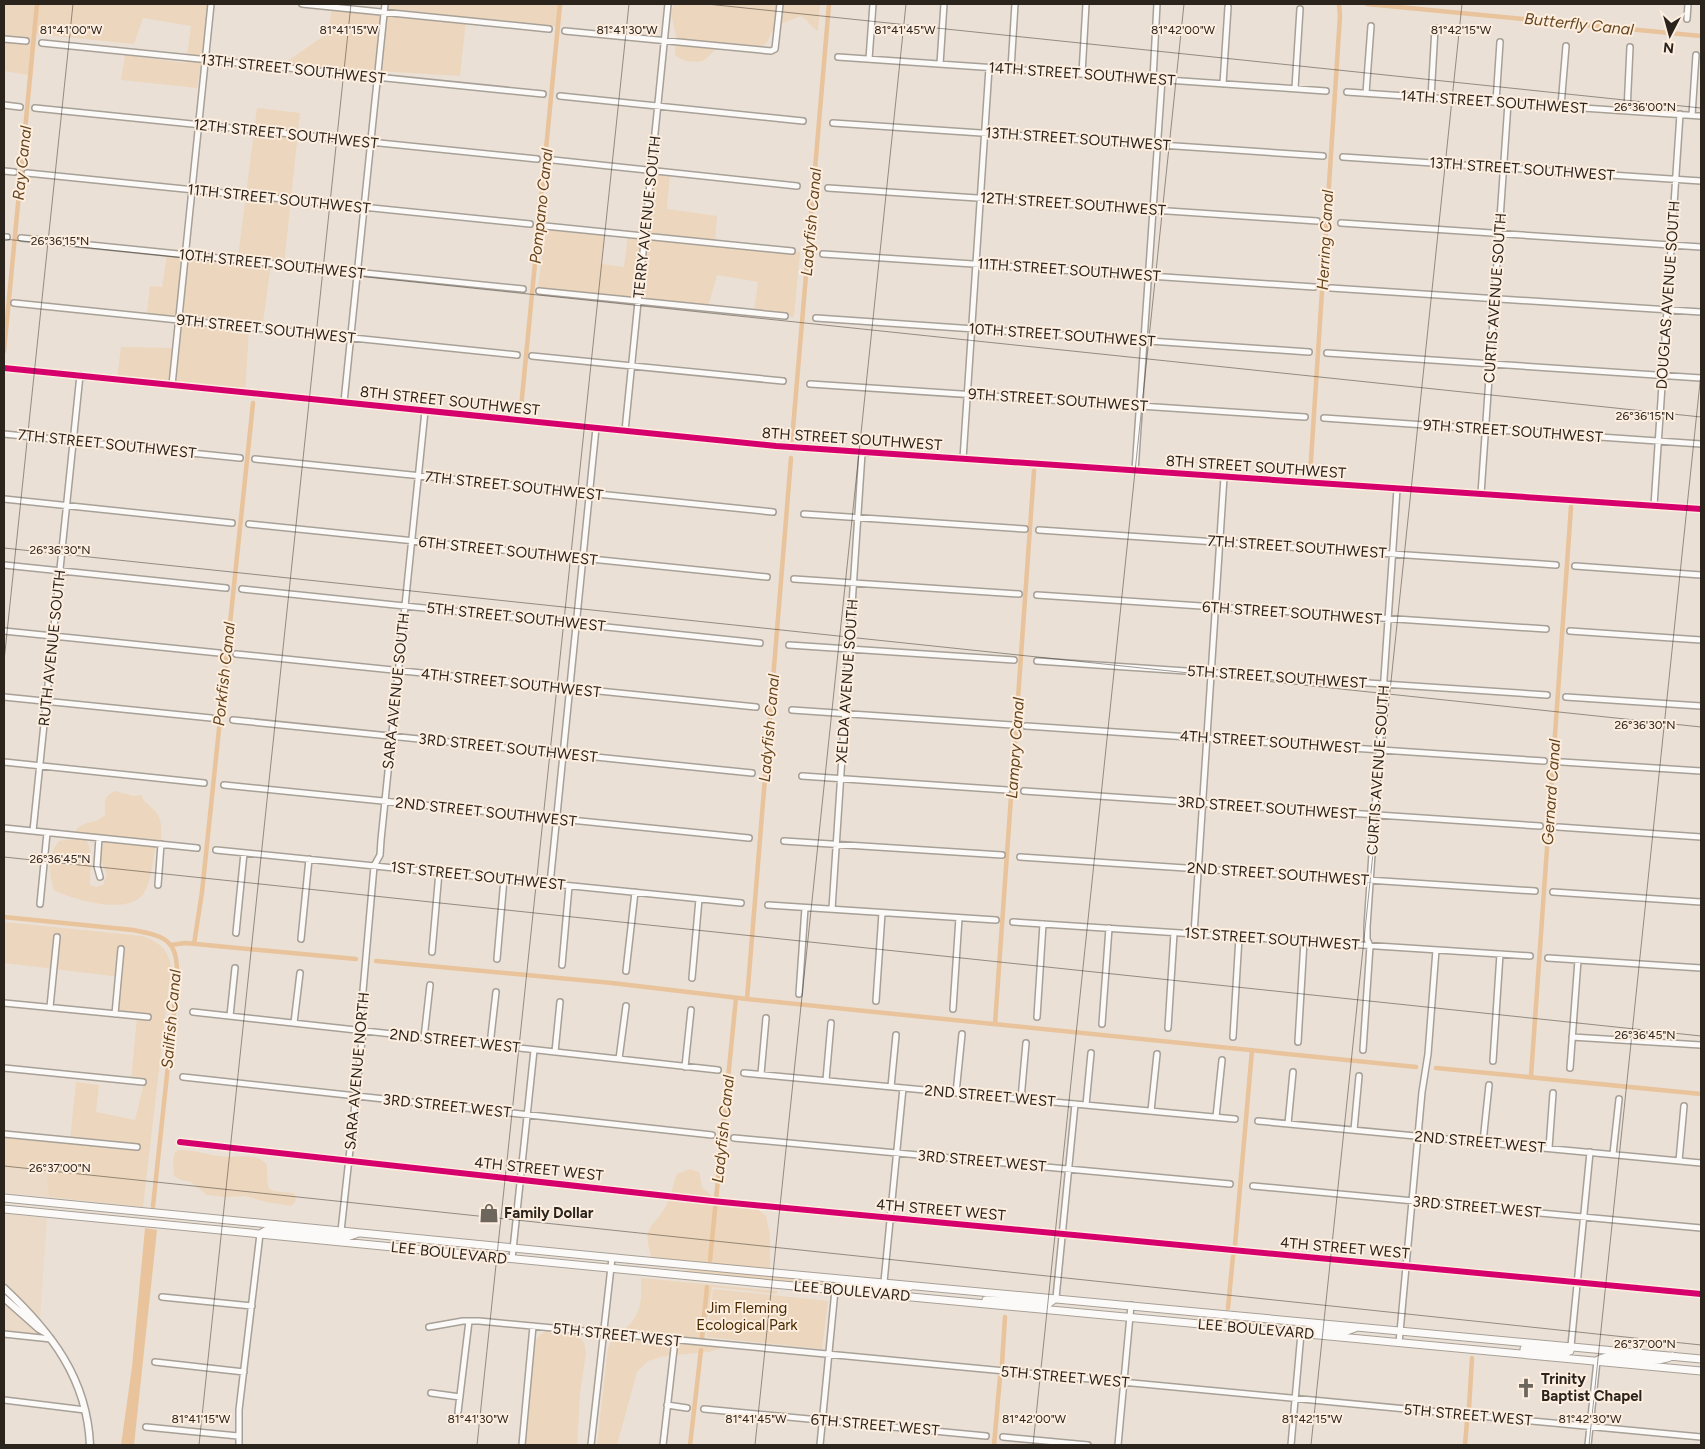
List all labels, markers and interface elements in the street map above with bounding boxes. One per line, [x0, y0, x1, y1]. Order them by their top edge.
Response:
water label: Butterfly Canal [1523, 9, 1635, 39]
north arrow [1645, 10, 1695, 60]
text: 81°41'00"W [40, 23, 103, 37]
text: 81°41'15"W [320, 23, 379, 37]
text: 81°41'30"W [596, 23, 658, 37]
text: 81°41'45"W [874, 23, 936, 37]
text: 81°42'00"W [1151, 23, 1216, 37]
text: 81°42'15"W [1431, 23, 1492, 37]
text: N [1662, 38, 1675, 56]
street label: 13TH STREET SOUTHWEST [200, 50, 387, 88]
street label: 14TH STREET SOUTHWEST [988, 58, 1177, 90]
street label: 14TH STREET SOUTHWEST [1400, 86, 1589, 118]
text: 26°36'00"N [1614, 100, 1676, 114]
street label: 12TH STREET SOUTHWEST [193, 115, 380, 153]
water label: Ray Canal [9, 124, 35, 201]
street label: 13TH STREET SOUTHWEST [985, 124, 1172, 155]
street label: TERRY AVENUE SOUTH [630, 135, 664, 299]
water label: Pompano Canal [525, 147, 557, 265]
street label: 13TH STREET SOUTHWEST [1429, 154, 1616, 185]
water label: Ladyfish Canal [797, 167, 825, 277]
street label: 11TH STREET SOUTHWEST [187, 180, 372, 218]
street label: 12TH STREET SOUTHWEST [980, 189, 1167, 220]
water label: Herring Canal [1313, 189, 1337, 291]
street label: DOUGLAS AVENUE SOUTH [1652, 200, 1684, 390]
street label: CURTIS AVENUE SOUTH [1480, 212, 1510, 384]
text: 26°36'15"N [31, 234, 89, 248]
street label: 10TH STREET SOUTHWEST [178, 245, 367, 283]
street label: 11TH STREET SOUTHWEST [977, 255, 1162, 285]
street label: 9TH STREET SOUTHWEST [176, 311, 357, 347]
street label: 10TH STREET SOUTHWEST [968, 319, 1157, 351]
street label: 8TH STREET SOUTHWEST [359, 383, 542, 419]
street label: 9TH STREET SOUTHWEST [968, 385, 1149, 415]
text: 26°36'15"N [1616, 409, 1674, 423]
street label: 9TH STREET SOUTHWEST [1423, 416, 1604, 446]
street label: 8TH STREET SOUTHWEST [761, 424, 943, 454]
street label: 7TH STREET SOUTHWEST [17, 426, 198, 462]
street label: 8TH STREET SOUTHWEST [1165, 452, 1347, 482]
street label: 7TH STREET SOUTHWEST [424, 468, 605, 504]
street label: 7TH STREET SOUTHWEST [1207, 532, 1388, 562]
street label: 6TH STREET SOUTHWEST [418, 533, 599, 569]
text: 26°36'30"N [30, 543, 91, 557]
street label: RUTH AVENUE SOUTH [35, 569, 69, 727]
street label: XELDA AVENUE SOUTH [832, 598, 862, 764]
street label: 6TH STREET SOUTHWEST [1202, 598, 1383, 628]
street label: 5TH STREET SOUTHWEST [425, 599, 607, 635]
street label: SARA AVENUE SOUTH [379, 612, 413, 770]
water label: Porkfish Canal [209, 621, 239, 727]
street label: 5TH STREET SOUTHWEST [1187, 662, 1368, 692]
street label: 4TH STREET SOUTHWEST [420, 665, 603, 701]
water label: Ladyfish Canal [755, 673, 783, 783]
street label: CURTIS AVENUE SOUTH [1363, 684, 1393, 856]
water label: Lampry Canal [1002, 696, 1028, 799]
text: 26°36'30"N [1615, 718, 1676, 732]
street label: 4TH STREET SOUTHWEST [1179, 727, 1362, 757]
street label: 3RD STREET SOUTHWEST [418, 730, 599, 766]
water label: Gernard Canal [1538, 738, 1564, 846]
street label: 3RD STREET SOUTHWEST [1177, 793, 1358, 823]
street label: 2ND STREET SOUTHWEST [394, 794, 578, 831]
text: 26°36'45"N [29, 852, 91, 866]
street label: 1ST STREET SOUTHWEST [390, 858, 567, 894]
street label: 2ND STREET SOUTHWEST [1186, 859, 1370, 889]
street label: 1ST STREET SOUTHWEST [1184, 924, 1361, 954]
water label: Sailfish Canal [157, 968, 185, 1069]
street label: SARA AVENUE NORTH [341, 991, 373, 1151]
street label: 2ND STREET WEST [389, 1025, 522, 1057]
text: 26°36'45"N [1614, 1028, 1676, 1042]
water label: Ladyfish Canal [708, 1074, 738, 1184]
street label: 2ND STREET WEST [924, 1081, 1057, 1111]
street label: 3RD STREET WEST [382, 1090, 513, 1122]
street label: 2ND STREET WEST [1414, 1127, 1547, 1157]
street label: 3RD STREET WEST [917, 1146, 1048, 1176]
street label: 4TH STREET WEST [473, 1153, 605, 1185]
text: 26°37'00"N [29, 1161, 91, 1175]
street label: 3RD STREET WEST [1412, 1192, 1543, 1222]
street label: 4TH STREET WEST [875, 1195, 1007, 1225]
shop icon: Family Dollar [478, 1202, 500, 1224]
place label: Family Dollar [504, 1204, 594, 1222]
street label: 4TH STREET WEST [1279, 1233, 1411, 1263]
street label: LEE BOULEVARD [390, 1238, 508, 1268]
street label: LEE BOULEVARD [793, 1277, 911, 1305]
park label: Jim Fleming Ecological Park [696, 1299, 798, 1334]
street label: LEE BOULEVARD [1197, 1315, 1315, 1343]
street label: 5TH STREET WEST [552, 1319, 683, 1351]
text: 26°37'00"N [1614, 1337, 1676, 1351]
street label: 5TH STREET WEST [1000, 1362, 1131, 1392]
place label: Trinity Baptist Chapel [1541, 1370, 1642, 1405]
church icon: Trinity Baptist Chapel [1515, 1377, 1537, 1399]
street label: 5TH STREET WEST [1403, 1400, 1534, 1430]
street label: 6TH STREET WEST [810, 1410, 941, 1440]
text: 81°41'15"W [172, 1412, 231, 1426]
text: 81°41'30"W [447, 1412, 509, 1426]
text: 81°41'45"W [725, 1412, 787, 1426]
text: 81°42'00"W [1002, 1412, 1067, 1426]
text: 81°42'15"W [1282, 1412, 1343, 1426]
text: 81°42'30"W [1559, 1412, 1622, 1426]

